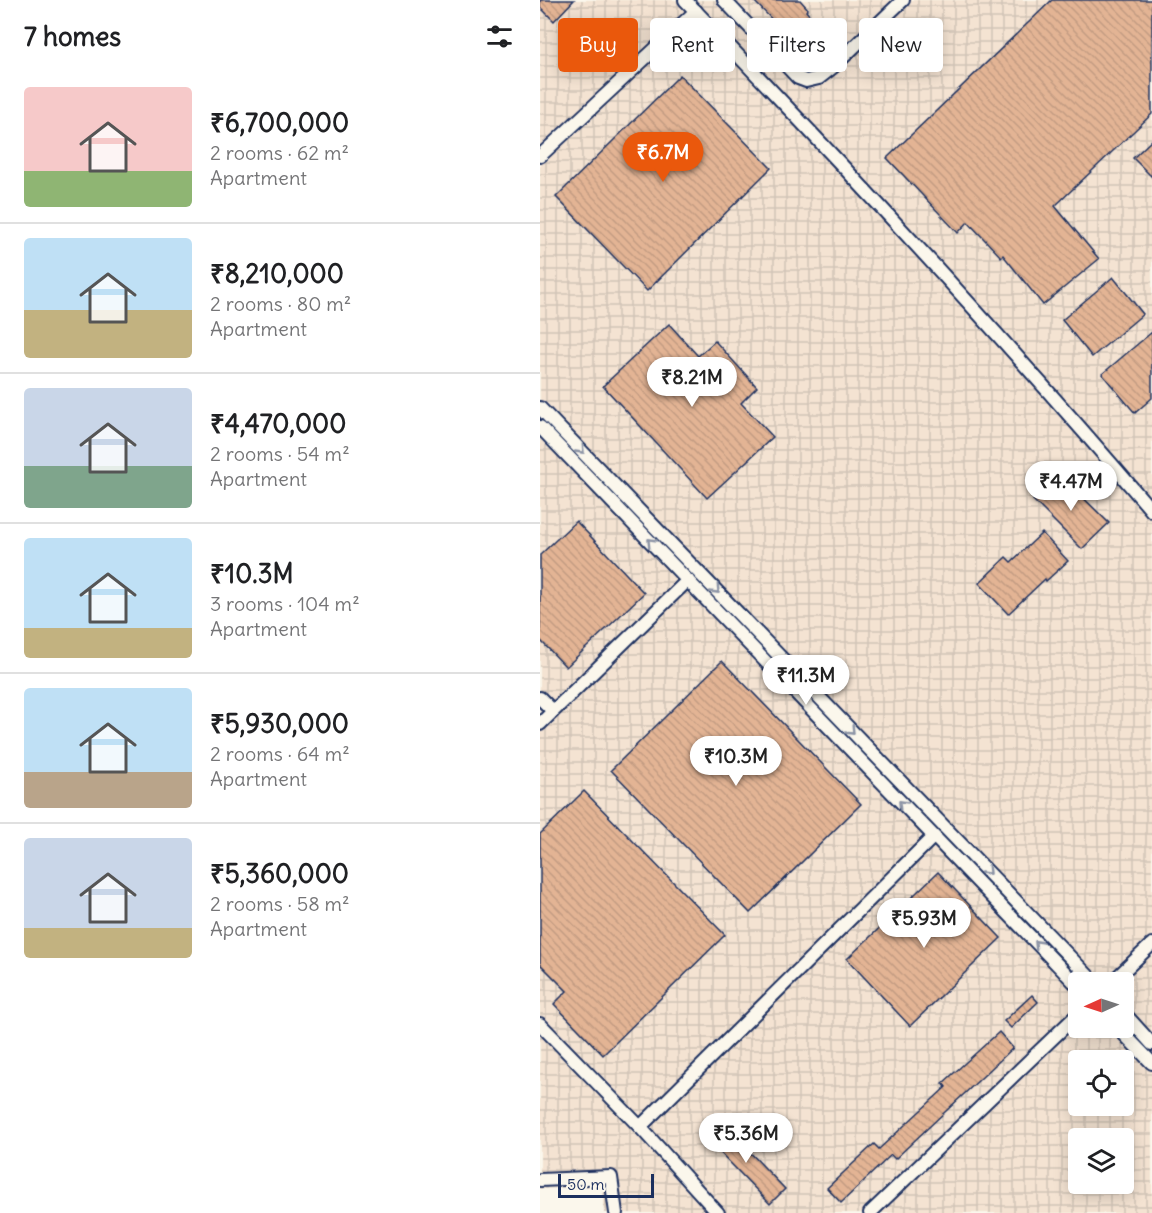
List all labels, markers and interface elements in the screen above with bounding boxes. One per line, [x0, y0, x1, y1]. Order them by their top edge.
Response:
chip: Buy [558, 18, 638, 72]
chip: Rent [650, 18, 735, 72]
chip: Filters [747, 18, 847, 72]
chip: New [859, 18, 943, 72]
text: 7 homes [24, 20, 121, 53]
icon: filters [483, 20, 516, 53]
text: ₹6,700,000 [210, 106, 349, 139]
icon: home [72, 111, 144, 183]
pin: ₹6.7M [621, 132, 705, 183]
text: ₹6.7M [636, 139, 690, 164]
text: 2 rooms · 62 m² [210, 140, 349, 165]
text: Apartment [210, 165, 307, 190]
text: ₹8,210,000 [210, 257, 344, 290]
icon: home [72, 262, 144, 334]
text: 2 rooms · 80 m² [210, 291, 351, 316]
text: Apartment [210, 316, 307, 341]
pin: ₹8.21M [643, 357, 741, 408]
text: ₹8.21M [661, 364, 723, 389]
text: ₹4,470,000 [210, 407, 346, 440]
icon: home [72, 412, 144, 484]
text: 2 rooms · 54 m² [210, 441, 350, 466]
one-way arrow [573, 443, 584, 454]
pin: ₹4.47M [1022, 461, 1120, 512]
text: Apartment [210, 466, 307, 491]
text: ₹4.47M [1039, 468, 1103, 493]
one-way arrow [647, 538, 658, 549]
text: ₹10.3M [210, 557, 294, 590]
icon: home [72, 562, 144, 634]
one-way arrow [709, 584, 720, 594]
text: 3 rooms · 104 m² [210, 591, 360, 616]
text: Apartment [210, 616, 307, 641]
pin: ₹11.3M [757, 655, 855, 706]
text: ₹11.3M [776, 662, 836, 687]
text: ₹5,930,000 [210, 707, 349, 740]
icon: home [72, 712, 144, 784]
one-way arrow [844, 723, 855, 734]
pin: ₹10.3M [687, 736, 785, 787]
text: 2 rooms · 64 m² [210, 741, 350, 766]
text: ₹10.3M [704, 743, 768, 768]
text: Apartment [210, 766, 307, 791]
one-way arrow [898, 800, 909, 810]
text: ₹5,360,000 [210, 857, 349, 890]
icon: home [72, 862, 144, 934]
one-way arrow [979, 864, 990, 875]
text: 2 rooms · 58 m² [210, 891, 350, 916]
pin: ₹5.93M [875, 898, 973, 949]
text: ₹5.93M [891, 905, 957, 930]
text: Apartment [210, 916, 307, 941]
one-way arrow [1034, 940, 1045, 951]
north arrow [1068, 972, 1134, 1038]
map controls [1068, 972, 1134, 1194]
button: locate [1068, 1050, 1134, 1116]
pin: ₹5.36M [697, 1113, 795, 1164]
text: ₹5.36M [713, 1120, 779, 1145]
button: layers [1068, 1128, 1134, 1194]
scale bar [558, 1171, 654, 1198]
text: 50 m [567, 1174, 605, 1194]

